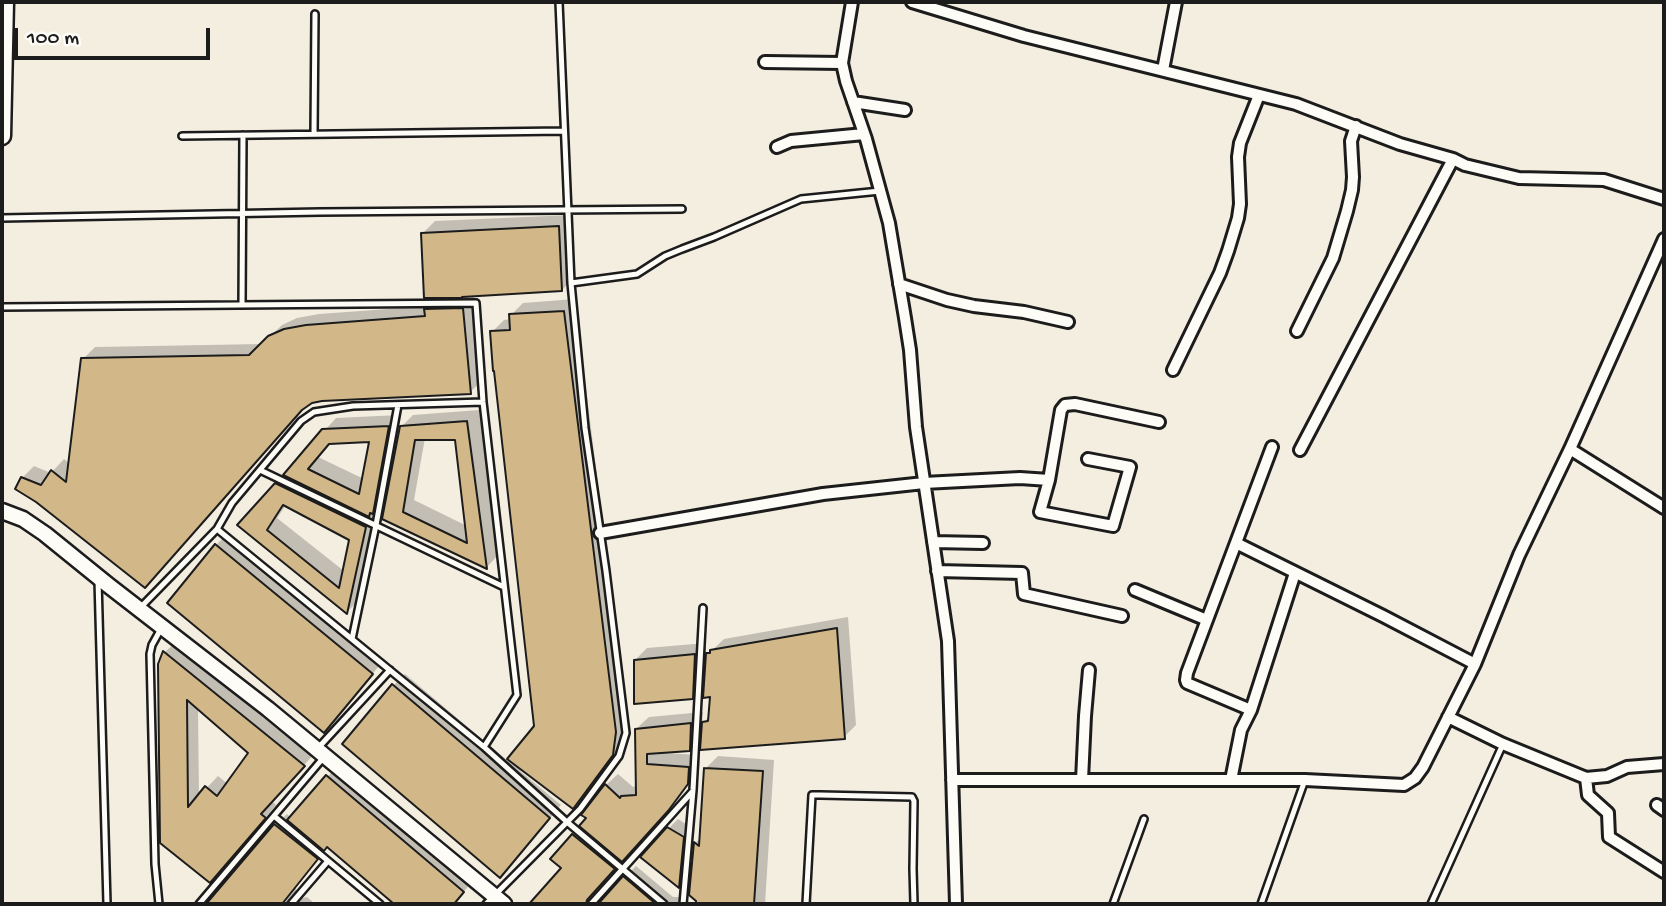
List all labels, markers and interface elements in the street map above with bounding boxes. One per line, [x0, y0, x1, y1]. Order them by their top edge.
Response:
scale bar [18, 14, 214, 58]
text: 100 m [27, 27, 79, 52]

